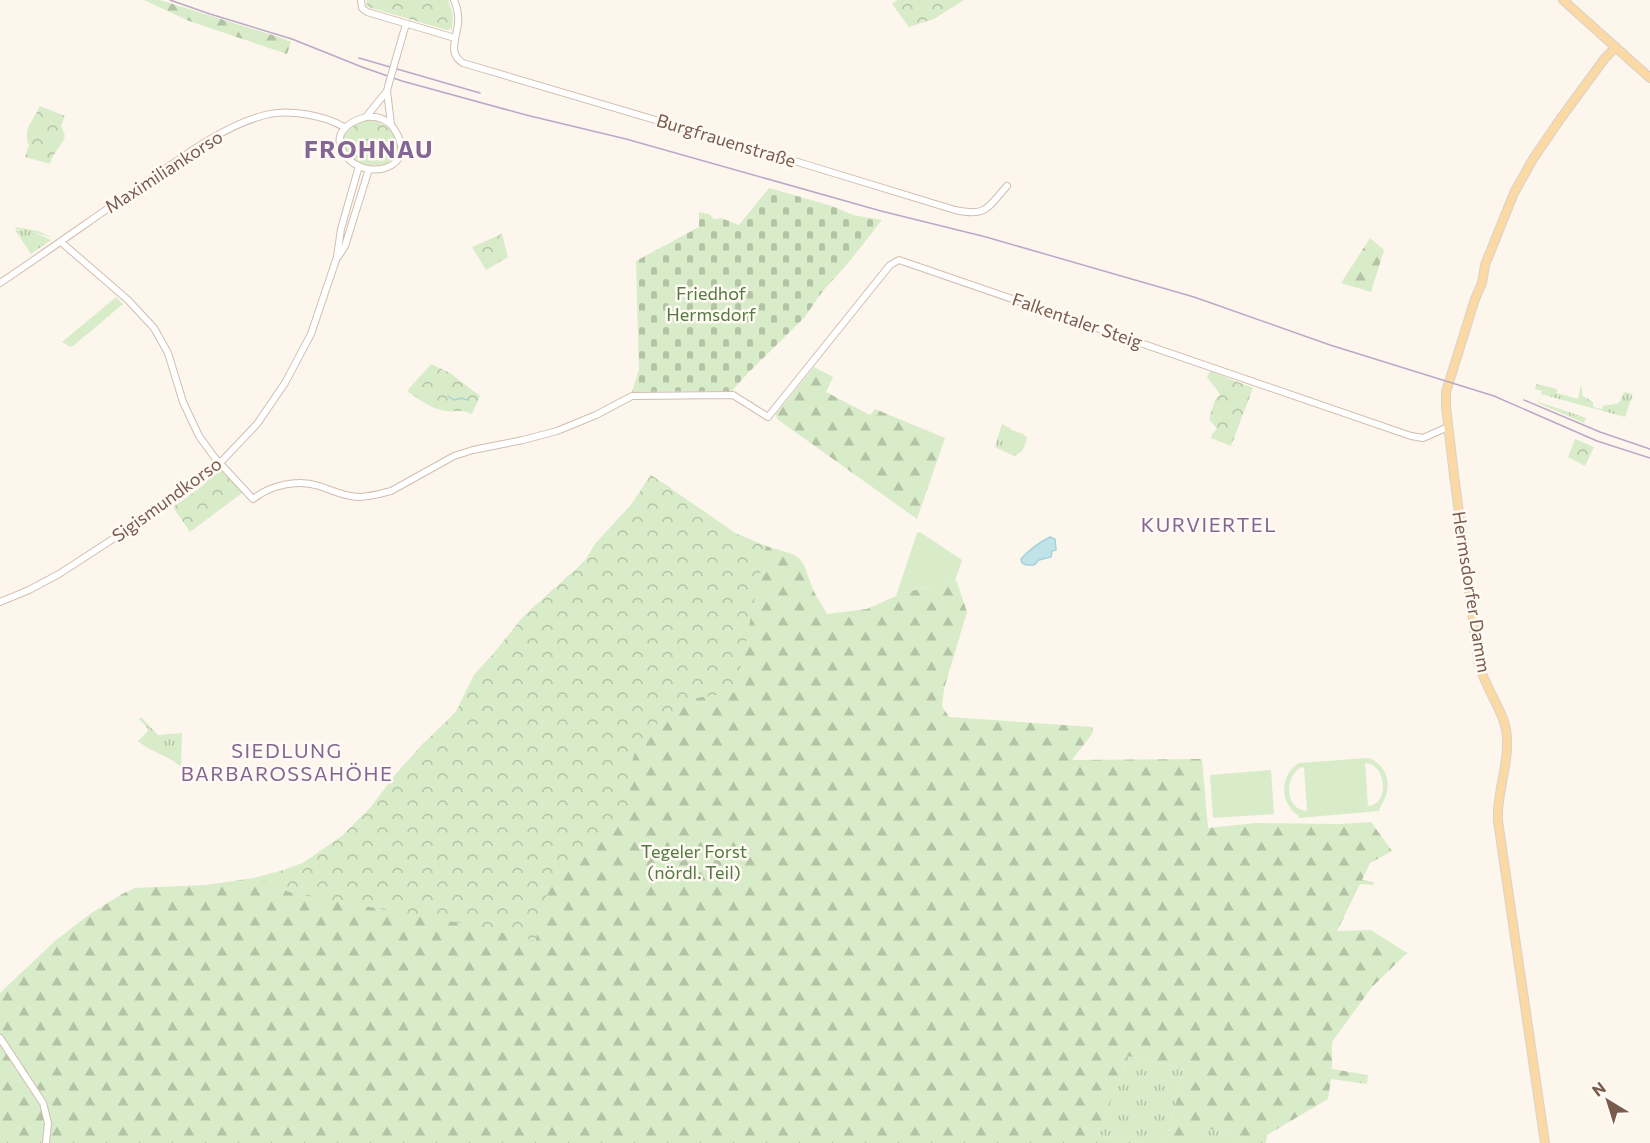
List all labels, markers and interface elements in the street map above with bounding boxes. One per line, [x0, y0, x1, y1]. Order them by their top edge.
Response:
street label: Burgfrauenstraße [654, 108, 799, 172]
street label: Maximiliankorso [100, 125, 226, 217]
district label: FROHNAU [304, 134, 434, 163]
park label: Friedhof Hermsdorf [666, 282, 757, 325]
street label: Falkentaler Steig [1009, 287, 1145, 353]
street label: Sigismundkorso [107, 452, 226, 546]
street label: Hermsdorfer Damm [1448, 509, 1496, 674]
district label: KURVIERTEL [1141, 512, 1277, 536]
district label: SIEDLUNG BARBAROSSAHÖHE [181, 738, 393, 785]
park label: Tegeler Forst (nördl. Teil) [641, 840, 747, 883]
north arrow [1578, 1071, 1638, 1131]
text: N [1588, 1078, 1609, 1100]

